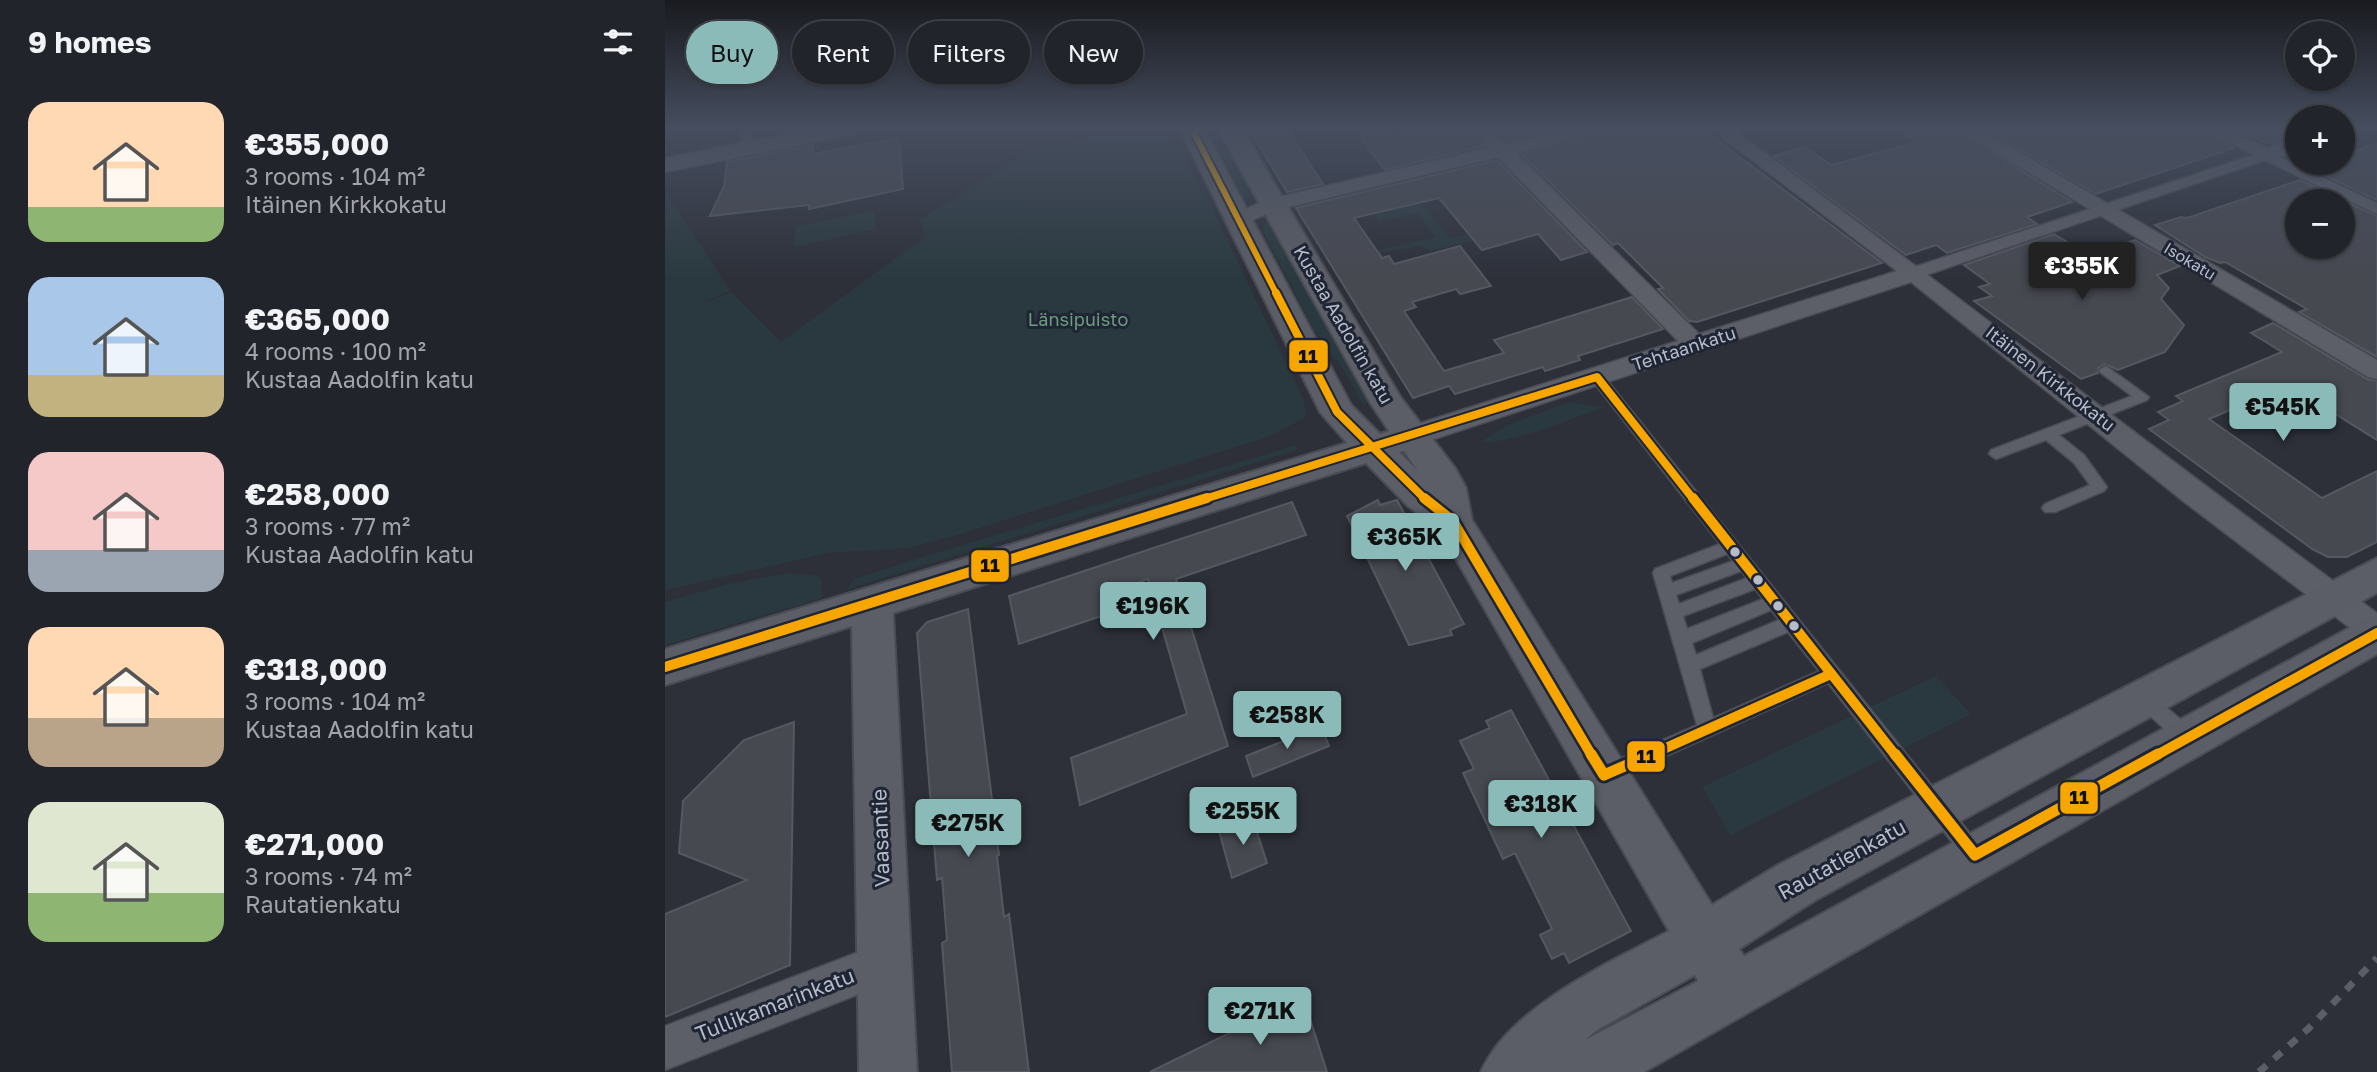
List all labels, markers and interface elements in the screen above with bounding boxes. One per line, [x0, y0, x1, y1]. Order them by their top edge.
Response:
chip: Buy [686, 21, 778, 84]
chip: Rent [792, 21, 894, 84]
chip: Filters [908, 21, 1030, 84]
chip: New [1044, 21, 1143, 84]
map controls [2285, 21, 2355, 259]
button: locate [2285, 21, 2355, 91]
icon: filters [599, 23, 637, 61]
text: 9 homes [28, 24, 151, 60]
button: + [2285, 105, 2355, 175]
text: €355,000 [245, 126, 389, 162]
icon: home [84, 130, 168, 214]
text: 3 rooms · 104 m² [245, 162, 425, 190]
button: − [2285, 189, 2355, 259]
text: Itäinen Kirkkokatu [245, 190, 447, 218]
street label: Isokatu [2160, 238, 2220, 284]
street label: Kustaa Aadolfin katu [1290, 241, 1398, 408]
pin: €355K [2033, 243, 2131, 302]
text: €355K [2045, 251, 2119, 279]
text: €365,000 [245, 301, 390, 337]
icon: home [84, 305, 168, 389]
park label: Länsipuisto [1028, 308, 1128, 330]
street label: Tehtaankatu [1629, 321, 1738, 375]
street label: Itäinen Kirkkokatu [1982, 321, 2120, 436]
text: 4 rooms · 100 m² [245, 337, 426, 365]
line badge: 11 [1288, 339, 1329, 373]
text: 11 [1298, 344, 1318, 367]
text: Kustaa Aadolfin katu [245, 365, 474, 393]
pin: €545K [2234, 384, 2332, 443]
text: €545K [2245, 392, 2321, 420]
text: €258,000 [245, 476, 390, 512]
icon: home [84, 480, 168, 564]
text: 3 rooms · 77 m² [245, 512, 410, 540]
pin: €365K [1356, 514, 1454, 573]
text: €365K [1367, 522, 1443, 550]
text: Kustaa Aadolfin katu [245, 540, 474, 568]
unlabelled marker [1728, 545, 1742, 559]
line badge: 11 [970, 549, 1010, 583]
text: 11 [980, 553, 1000, 576]
unlabelled marker [1751, 573, 1765, 587]
pin: €196K [1104, 582, 1202, 642]
text: €196K [1116, 591, 1190, 619]
unlabelled marker [1771, 599, 1785, 613]
unlabelled marker [1787, 619, 1801, 633]
text: €318,000 [245, 651, 387, 687]
icon: home [84, 655, 168, 739]
text: 3 rooms · 104 m² [245, 687, 425, 715]
pin: €258K [1238, 692, 1336, 751]
text: €258K [1249, 700, 1325, 728]
text: Kustaa Aadolfin katu [245, 715, 474, 743]
line badge: 11 [1626, 740, 1666, 773]
text: 11 [1636, 744, 1656, 767]
pin: €318K [1492, 780, 1590, 840]
line badge: 11 [2059, 781, 2099, 815]
text: 11 [2069, 785, 2089, 808]
street label: Vaasantie [865, 788, 895, 888]
pin: €255K [1194, 788, 1292, 847]
text: €318K [1504, 789, 1578, 817]
text: €255K [1206, 796, 1280, 824]
pin: €275K [919, 800, 1017, 859]
text: €275K [931, 808, 1005, 836]
street label: Rautatienkatu [1773, 813, 1910, 905]
text: €271,000 [245, 826, 384, 862]
icon: home [84, 830, 168, 914]
text: 3 rooms · 74 m² [245, 862, 412, 890]
text: Rautatienkatu [245, 890, 401, 918]
street label: Tullikamarinkatu [692, 962, 858, 1046]
pin: €271K [1211, 988, 1309, 1047]
text: €271K [1224, 996, 1296, 1024]

